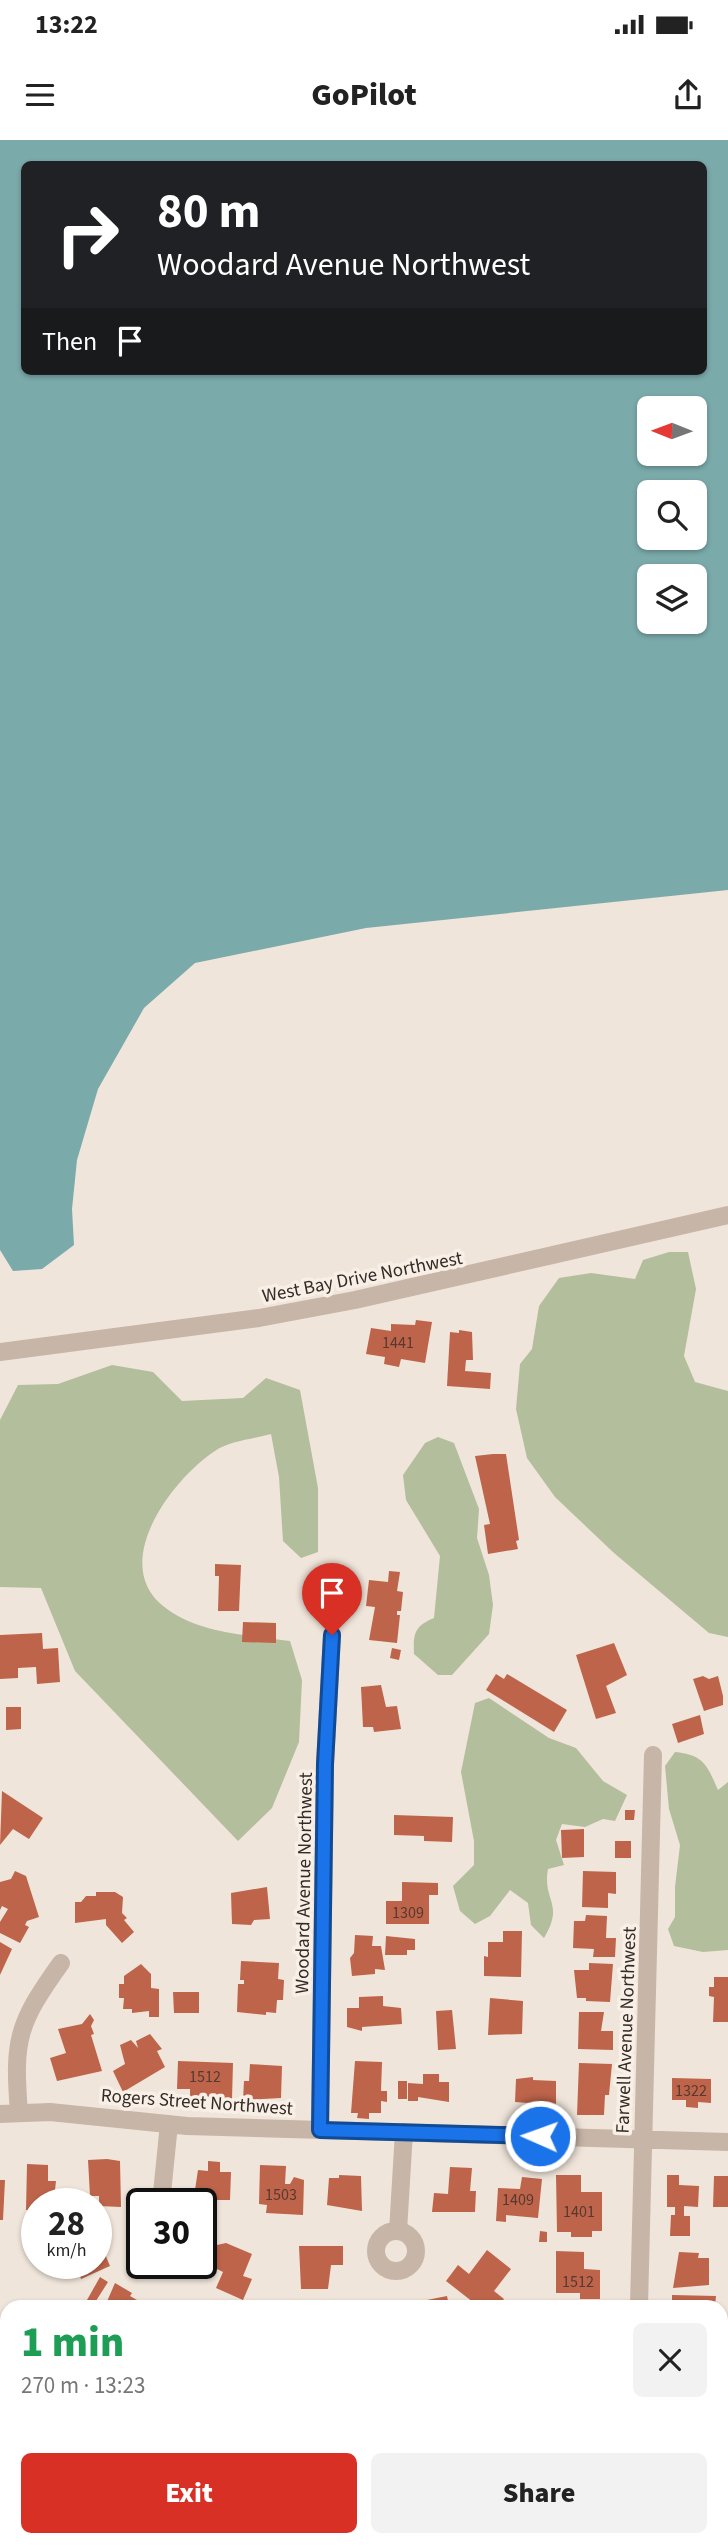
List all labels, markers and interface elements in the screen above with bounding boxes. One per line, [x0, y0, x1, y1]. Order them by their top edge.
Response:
text: 13:22 [35, 6, 98, 43]
text: GoPilot [311, 72, 417, 118]
icon: menu [21, 76, 59, 114]
icon: share [669, 76, 707, 114]
text: 80 m [157, 177, 261, 247]
icon: right [42, 189, 133, 280]
text: Woodard Avenue Northwest [157, 242, 530, 288]
icon: arrive [111, 322, 149, 360]
text: Then [42, 323, 97, 360]
north arrow [637, 396, 707, 466]
map controls [637, 396, 707, 634]
button: search [637, 480, 707, 550]
button: layers [637, 564, 707, 634]
street label: West Bay Drive Northwest [260, 1245, 465, 1310]
house number: 1441 [382, 1332, 414, 1354]
pin [302, 1563, 362, 1635]
icon: arrive [313, 1574, 351, 1612]
street label: Woodard Avenue Northwest [289, 1771, 320, 1994]
house number: 1309 [392, 1902, 424, 1924]
street label: Farwell Avenue Northwest [609, 1926, 644, 2134]
house number: 1512 [189, 2066, 221, 2088]
house number: 1322 [675, 2080, 707, 2102]
street label: Rogers Street Northwest [100, 2082, 294, 2123]
position arrow [503, 2099, 577, 2173]
house number: 1503 [265, 2184, 297, 2206]
speed limit sign: 30 [126, 2188, 217, 2279]
house number: 1409 [502, 2189, 534, 2211]
text: 28 [48, 2199, 85, 2249]
house number: 1401 [563, 2201, 595, 2223]
text: km/h [47, 2238, 86, 2263]
house number: 1512 [562, 2271, 594, 2293]
text: 1 min [21, 2313, 124, 2373]
button: close [633, 2323, 707, 2397]
text: 270 m · 13:23 [21, 2369, 145, 2402]
button: Exit [21, 2453, 357, 2533]
button: Share [371, 2453, 707, 2533]

